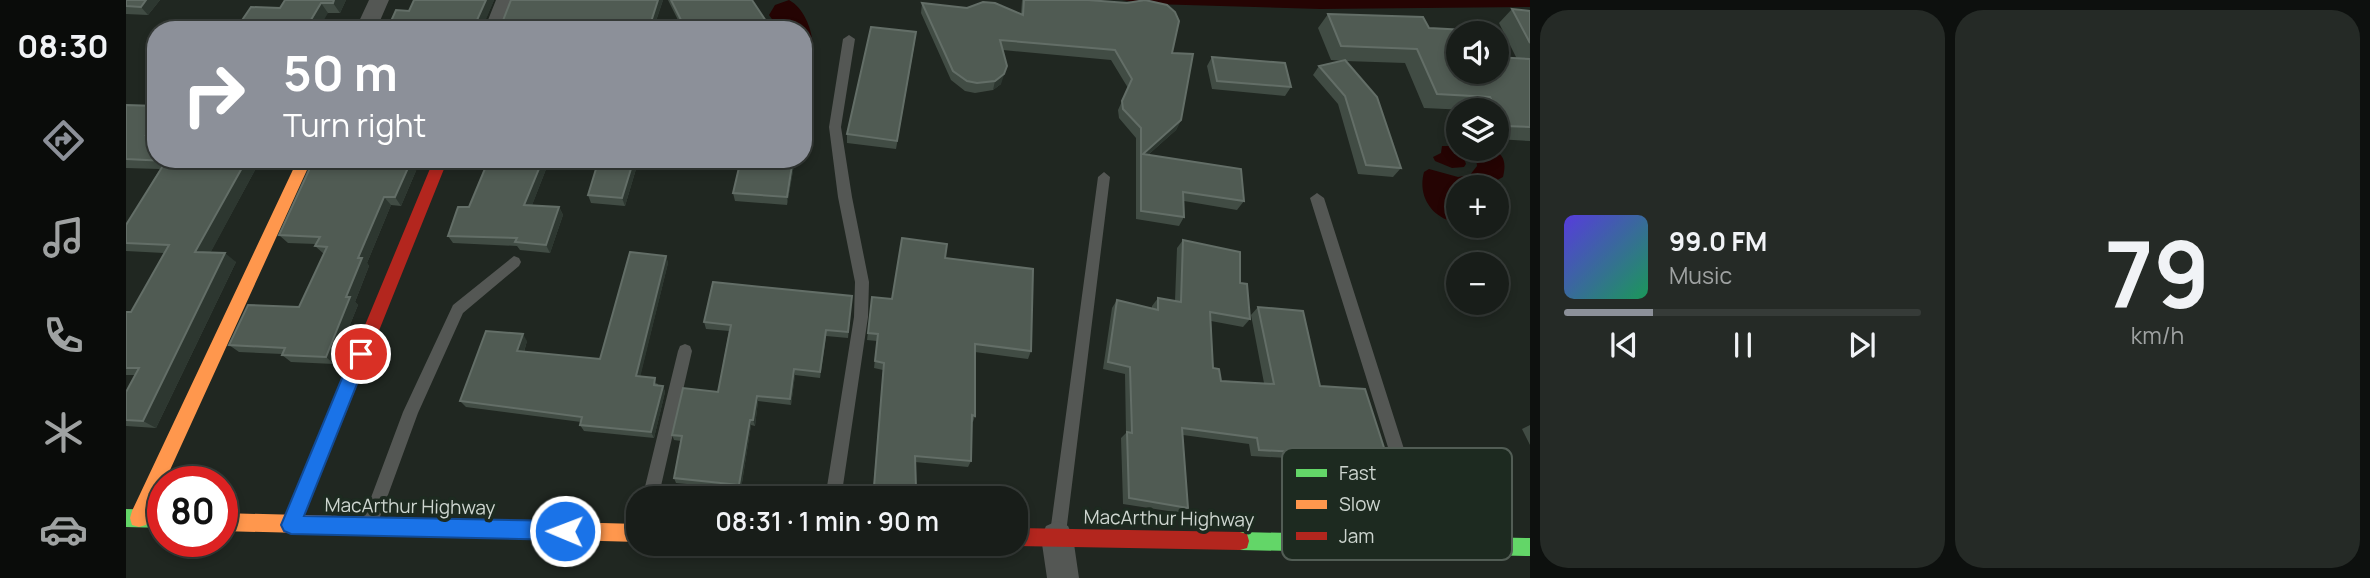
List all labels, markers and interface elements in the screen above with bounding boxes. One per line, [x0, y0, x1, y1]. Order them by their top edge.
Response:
map controls [1446, 21, 1509, 315]
button: sound [1446, 21, 1509, 84]
text: 08:30 [17, 24, 109, 68]
text: 50 m [283, 39, 398, 106]
icon: right [168, 49, 259, 140]
button: layers [1446, 98, 1509, 161]
text: Turn right [283, 103, 426, 147]
icon: directions [39, 116, 88, 165]
button: + [1446, 175, 1509, 238]
text: 79 [2105, 211, 2210, 335]
icon: music [39, 213, 88, 262]
text: 99.0 FM [1669, 223, 1767, 259]
button: − [1446, 252, 1509, 315]
text: Music [1669, 259, 1732, 291]
icon: phone [39, 311, 88, 360]
text: km/h [2131, 319, 2184, 351]
pin [331, 324, 391, 384]
icon: previous [1605, 326, 1643, 364]
icon: pause [1724, 326, 1762, 364]
icon: next [1843, 326, 1881, 364]
icon: arrive [342, 335, 380, 373]
icon: climate [39, 408, 88, 457]
legend [1282, 448, 1512, 560]
text: Fast [1339, 460, 1376, 486]
speed limit sign: 80 [147, 466, 238, 557]
text: Slow [1339, 491, 1381, 517]
street label: MacArthur Highway [324, 492, 496, 520]
position arrow [528, 494, 602, 568]
text: 08:31 · 1 min · 90 m [715, 503, 939, 539]
street label: MacArthur Highway [1083, 504, 1255, 532]
icon: car [39, 505, 88, 554]
text: Jam [1339, 523, 1374, 549]

